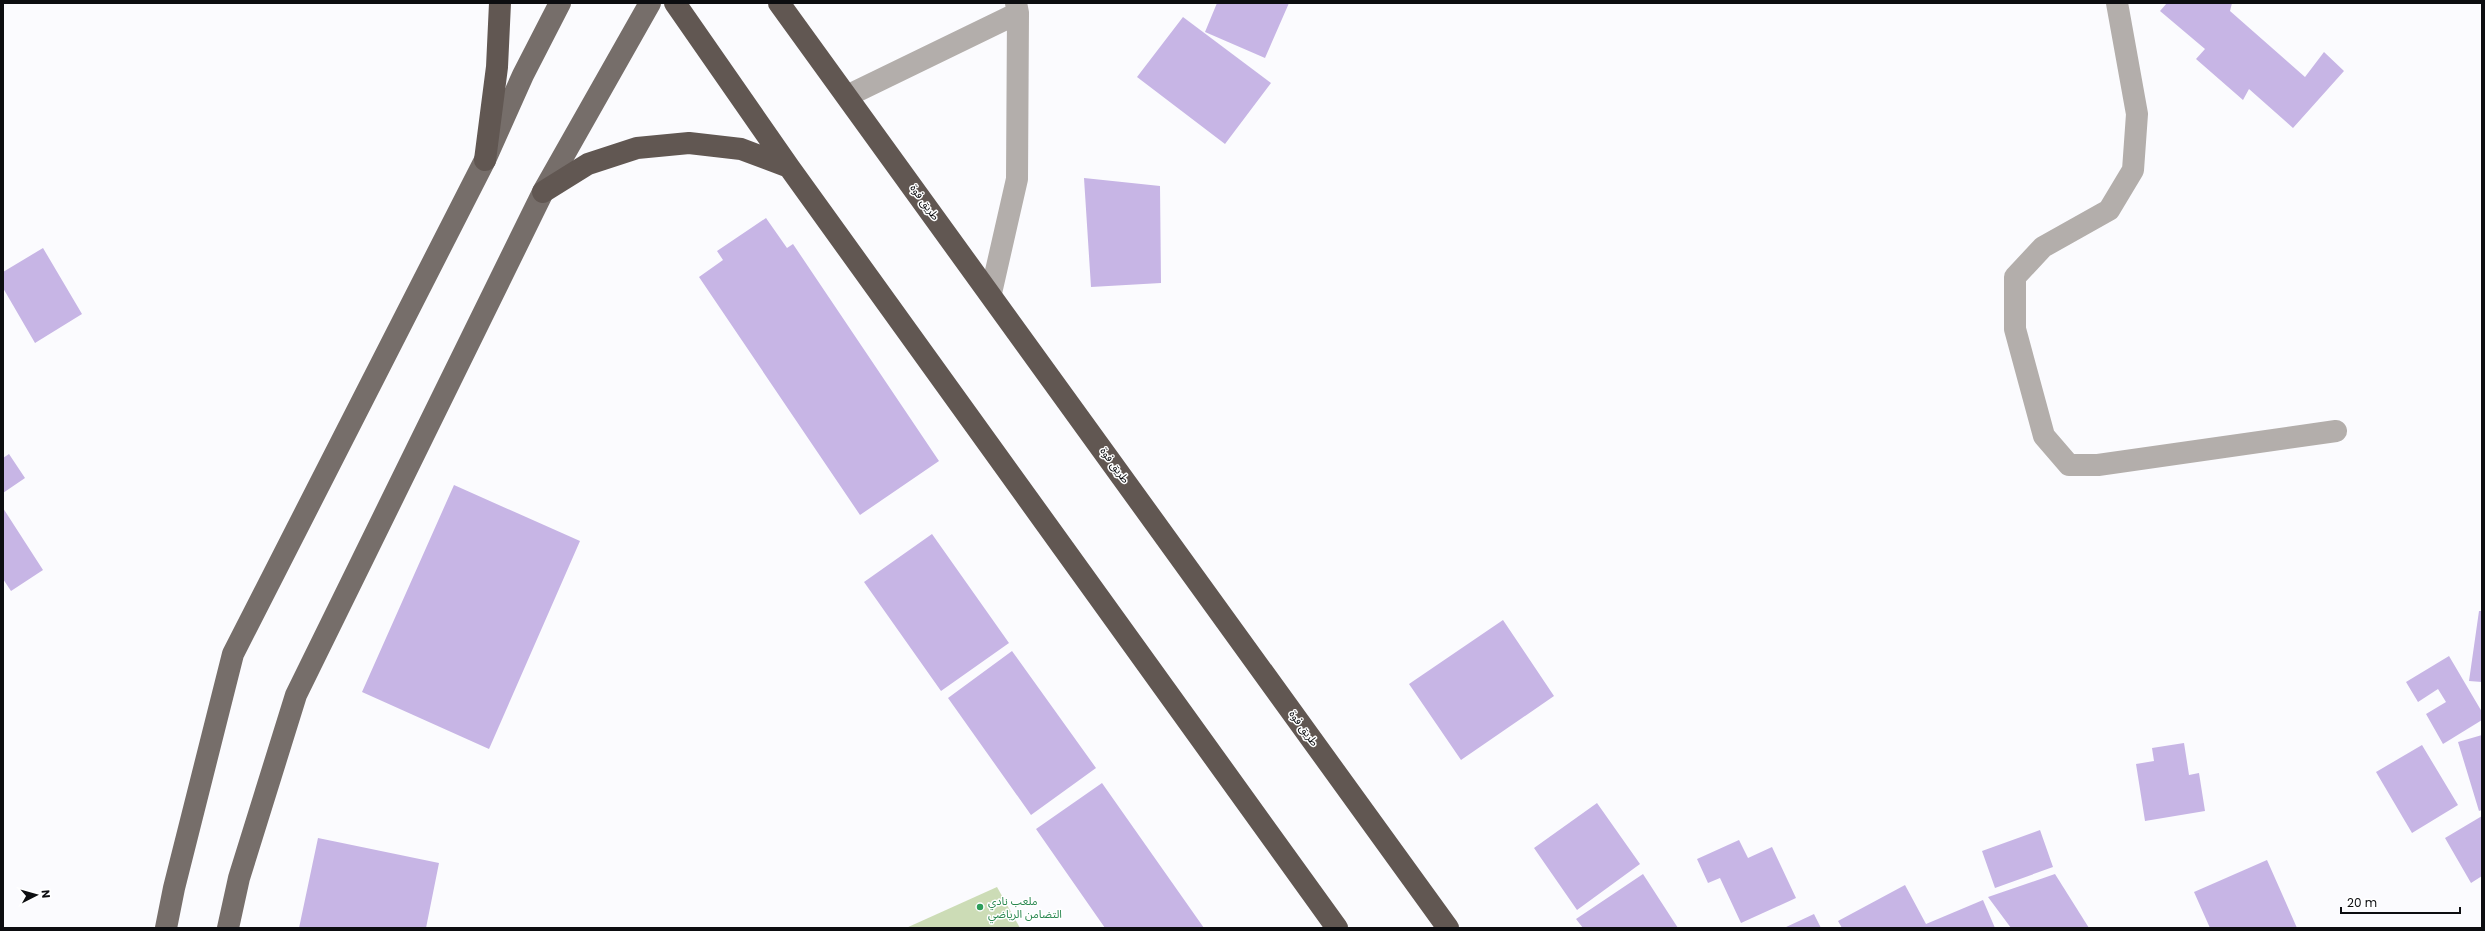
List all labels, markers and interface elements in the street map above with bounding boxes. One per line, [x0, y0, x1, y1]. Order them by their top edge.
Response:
street label: طريق فوة [906, 181, 944, 223]
street label: طريق فوة [1096, 444, 1134, 486]
street label: طريق فوة [1285, 707, 1323, 749]
north arrow [16, 875, 56, 915]
text: N [38, 889, 54, 899]
scale bar [2341, 889, 2460, 915]
place label: ملعب نادي التضامن الرياضي [988, 893, 1062, 924]
text: 20 m [2347, 894, 2377, 911]
marker: ملعب نادي التضامن الرياضي [975, 902, 985, 912]

